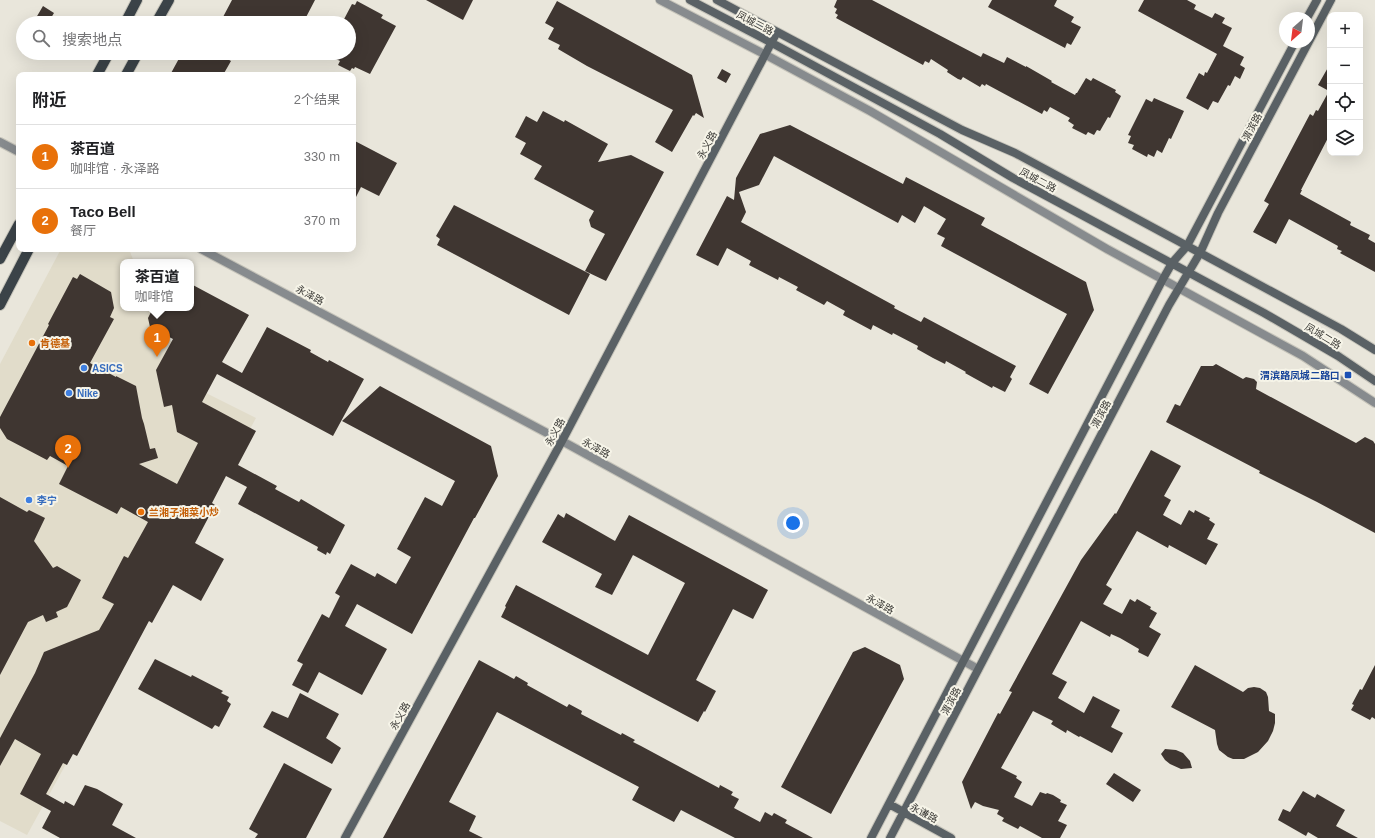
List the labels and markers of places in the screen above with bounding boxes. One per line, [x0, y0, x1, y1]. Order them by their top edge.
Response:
pin: 1 [144, 324, 170, 357]
place label: 肯德基 [40, 337, 70, 349]
marker: 肯德基 [27, 338, 37, 348]
marker: ASICS [79, 363, 89, 373]
place label: ASICS [92, 363, 123, 374]
place label: 渭滨路凤城二路口 [1260, 369, 1340, 381]
marker: 渭滨路凤城二路口 [1343, 370, 1353, 380]
marker: Nike [64, 388, 74, 398]
place label: Nike [77, 388, 99, 399]
pin: 2 [55, 435, 81, 468]
marker: 李宁 [24, 495, 34, 505]
place label: 李宁 [37, 495, 57, 506]
place label: 兰湘子湘菜小炒 [149, 506, 219, 518]
marker: 兰湘子湘菜小炒 [136, 507, 146, 517]

